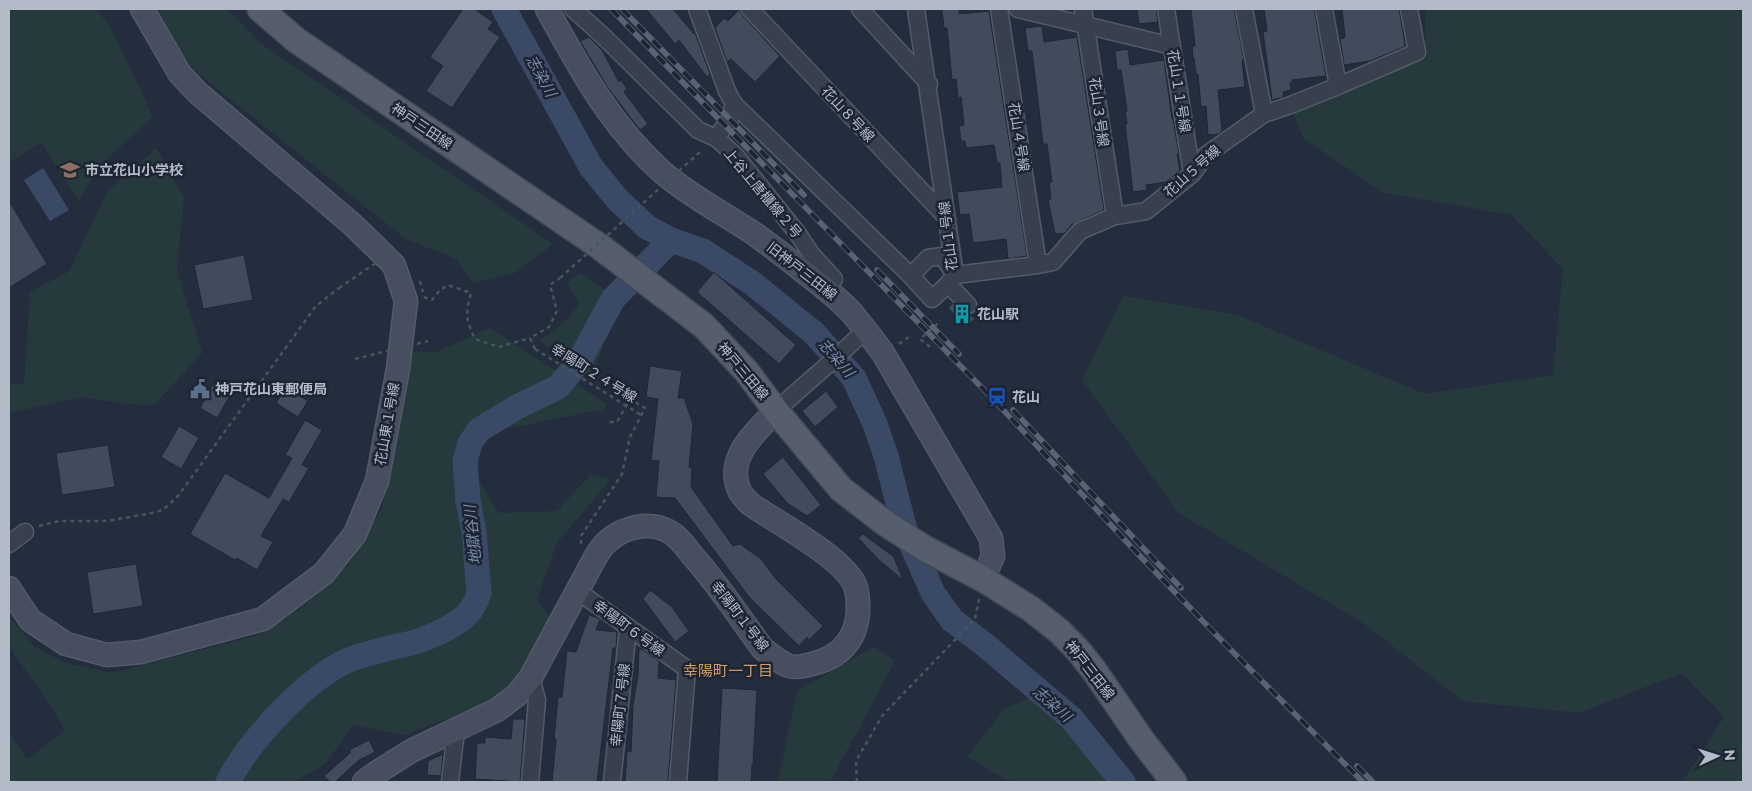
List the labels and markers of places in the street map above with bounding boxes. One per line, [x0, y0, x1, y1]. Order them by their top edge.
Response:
school or university icon: 市立花山小学校 [59, 159, 81, 181]
place label: 市立花山小学校 [85, 161, 183, 179]
building icon: 花山駅 [951, 303, 973, 325]
place label: 花山駅 [977, 305, 1019, 323]
public building icon: 神戸花山東郵便局 [189, 378, 211, 400]
place label: 神戸花山東郵便局 [215, 380, 327, 398]
station icon: 花山 [986, 386, 1008, 408]
place label: 花山 [1012, 388, 1040, 406]

